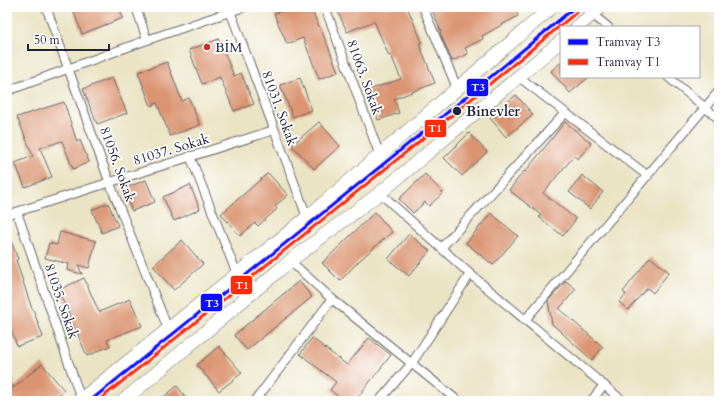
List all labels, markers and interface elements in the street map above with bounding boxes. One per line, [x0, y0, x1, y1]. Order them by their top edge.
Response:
scale bar [28, 26, 109, 52]
legend [560, 26, 700, 78]
text: 50 m [34, 32, 61, 48]
text: Tramvay T3 [596, 34, 660, 50]
street label: 81063. Sokak [342, 37, 387, 118]
place label: BİM [215, 38, 242, 57]
marker: BİM [202, 42, 212, 52]
text: Tramvay T1 [596, 54, 660, 70]
street label: 81031. Sokak [257, 68, 302, 149]
line badge: T3 [466, 78, 489, 97]
text: T3 [471, 80, 485, 95]
place label: Binevler [466, 102, 520, 121]
marker: Binevler [451, 105, 463, 117]
line badge: T1 [424, 119, 447, 138]
text: T1 [428, 121, 442, 136]
street label: 81056. Sokak [95, 124, 140, 205]
street label: 81037. Sokak [131, 129, 212, 170]
street label: 81035. Sokak [40, 261, 83, 342]
line badge: T1 [230, 275, 253, 295]
text: T1 [235, 278, 249, 293]
line badge: T3 [200, 293, 223, 312]
text: T3 [205, 296, 219, 311]

